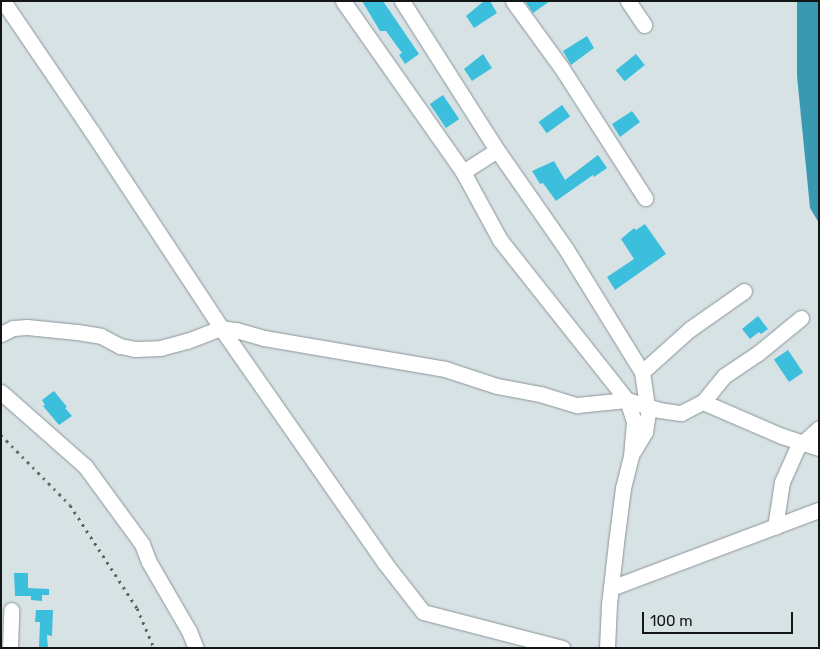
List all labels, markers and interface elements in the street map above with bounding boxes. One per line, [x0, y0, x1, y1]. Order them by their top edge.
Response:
scale bar [645, 602, 796, 634]
text: 100 m [650, 612, 692, 630]

